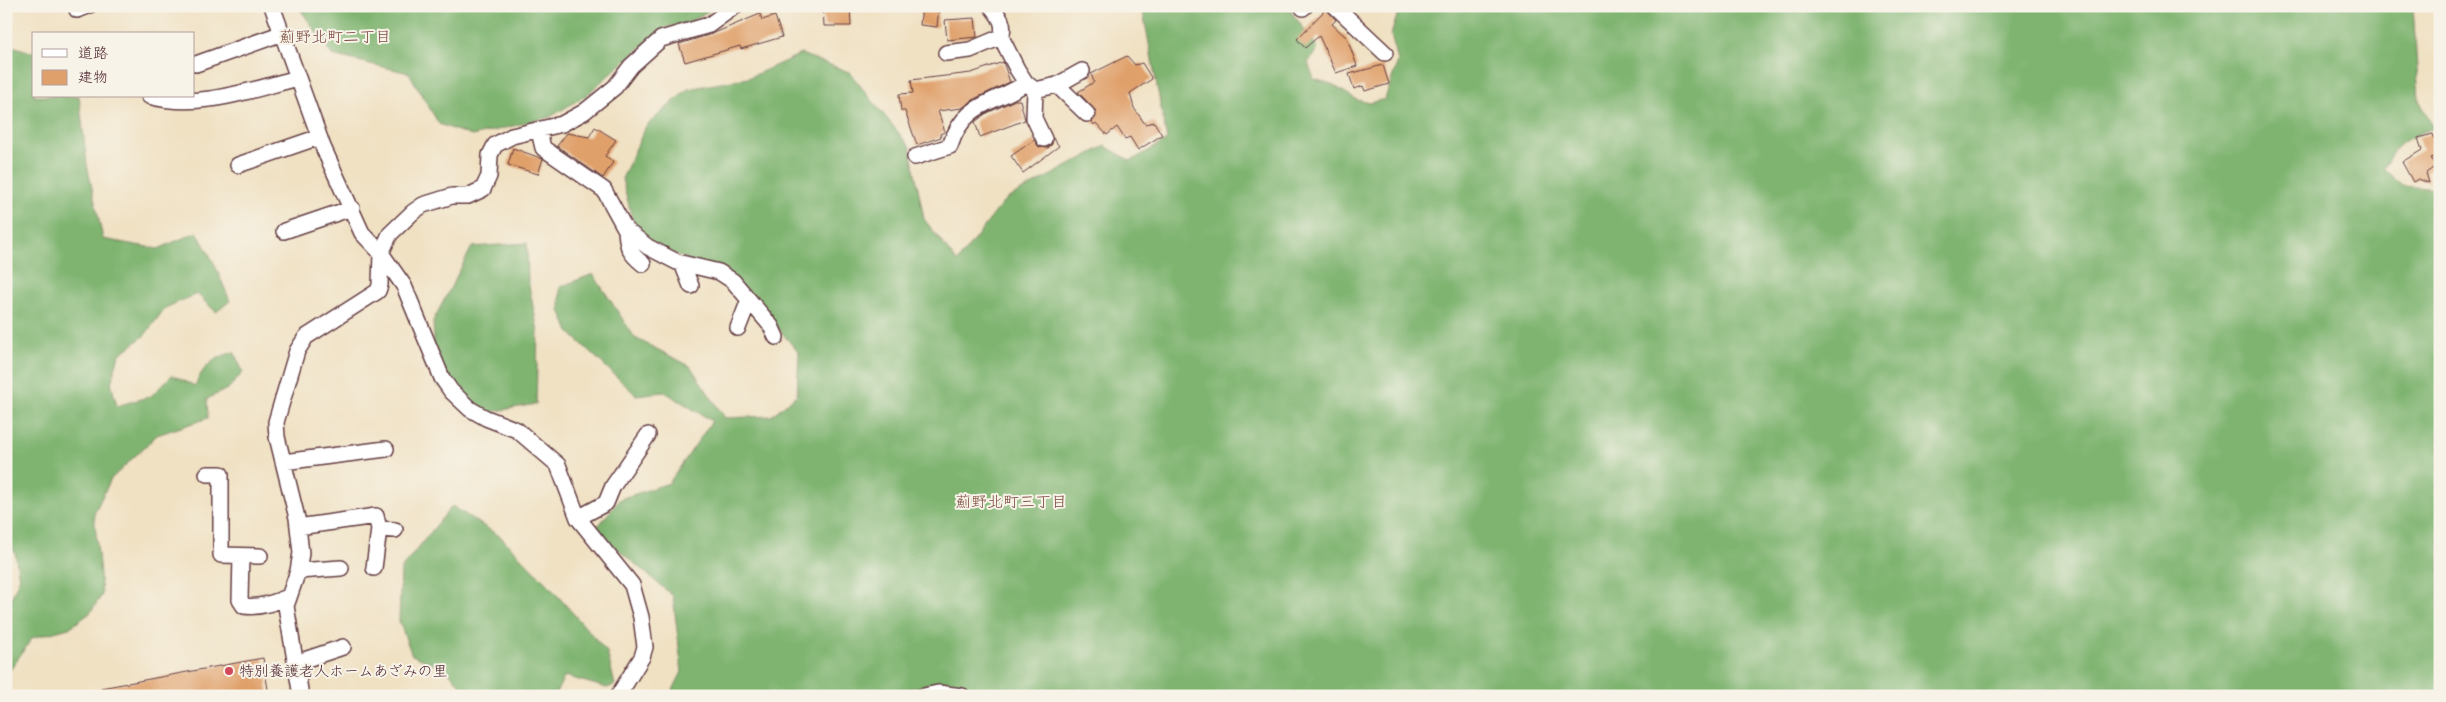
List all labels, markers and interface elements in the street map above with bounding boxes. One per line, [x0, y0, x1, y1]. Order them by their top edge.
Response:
district label: 薊野北町二丁目 [279, 26, 391, 48]
legend [32, 32, 195, 98]
text: 道路 [78, 43, 108, 64]
text: 建物 [78, 67, 108, 88]
district label: 薊野北町三丁目 [955, 491, 1067, 513]
place label: 特別養護老人ホームあざみの里 [239, 661, 448, 682]
marker: 特別養護老人ホームあざみの里 [223, 665, 235, 677]

